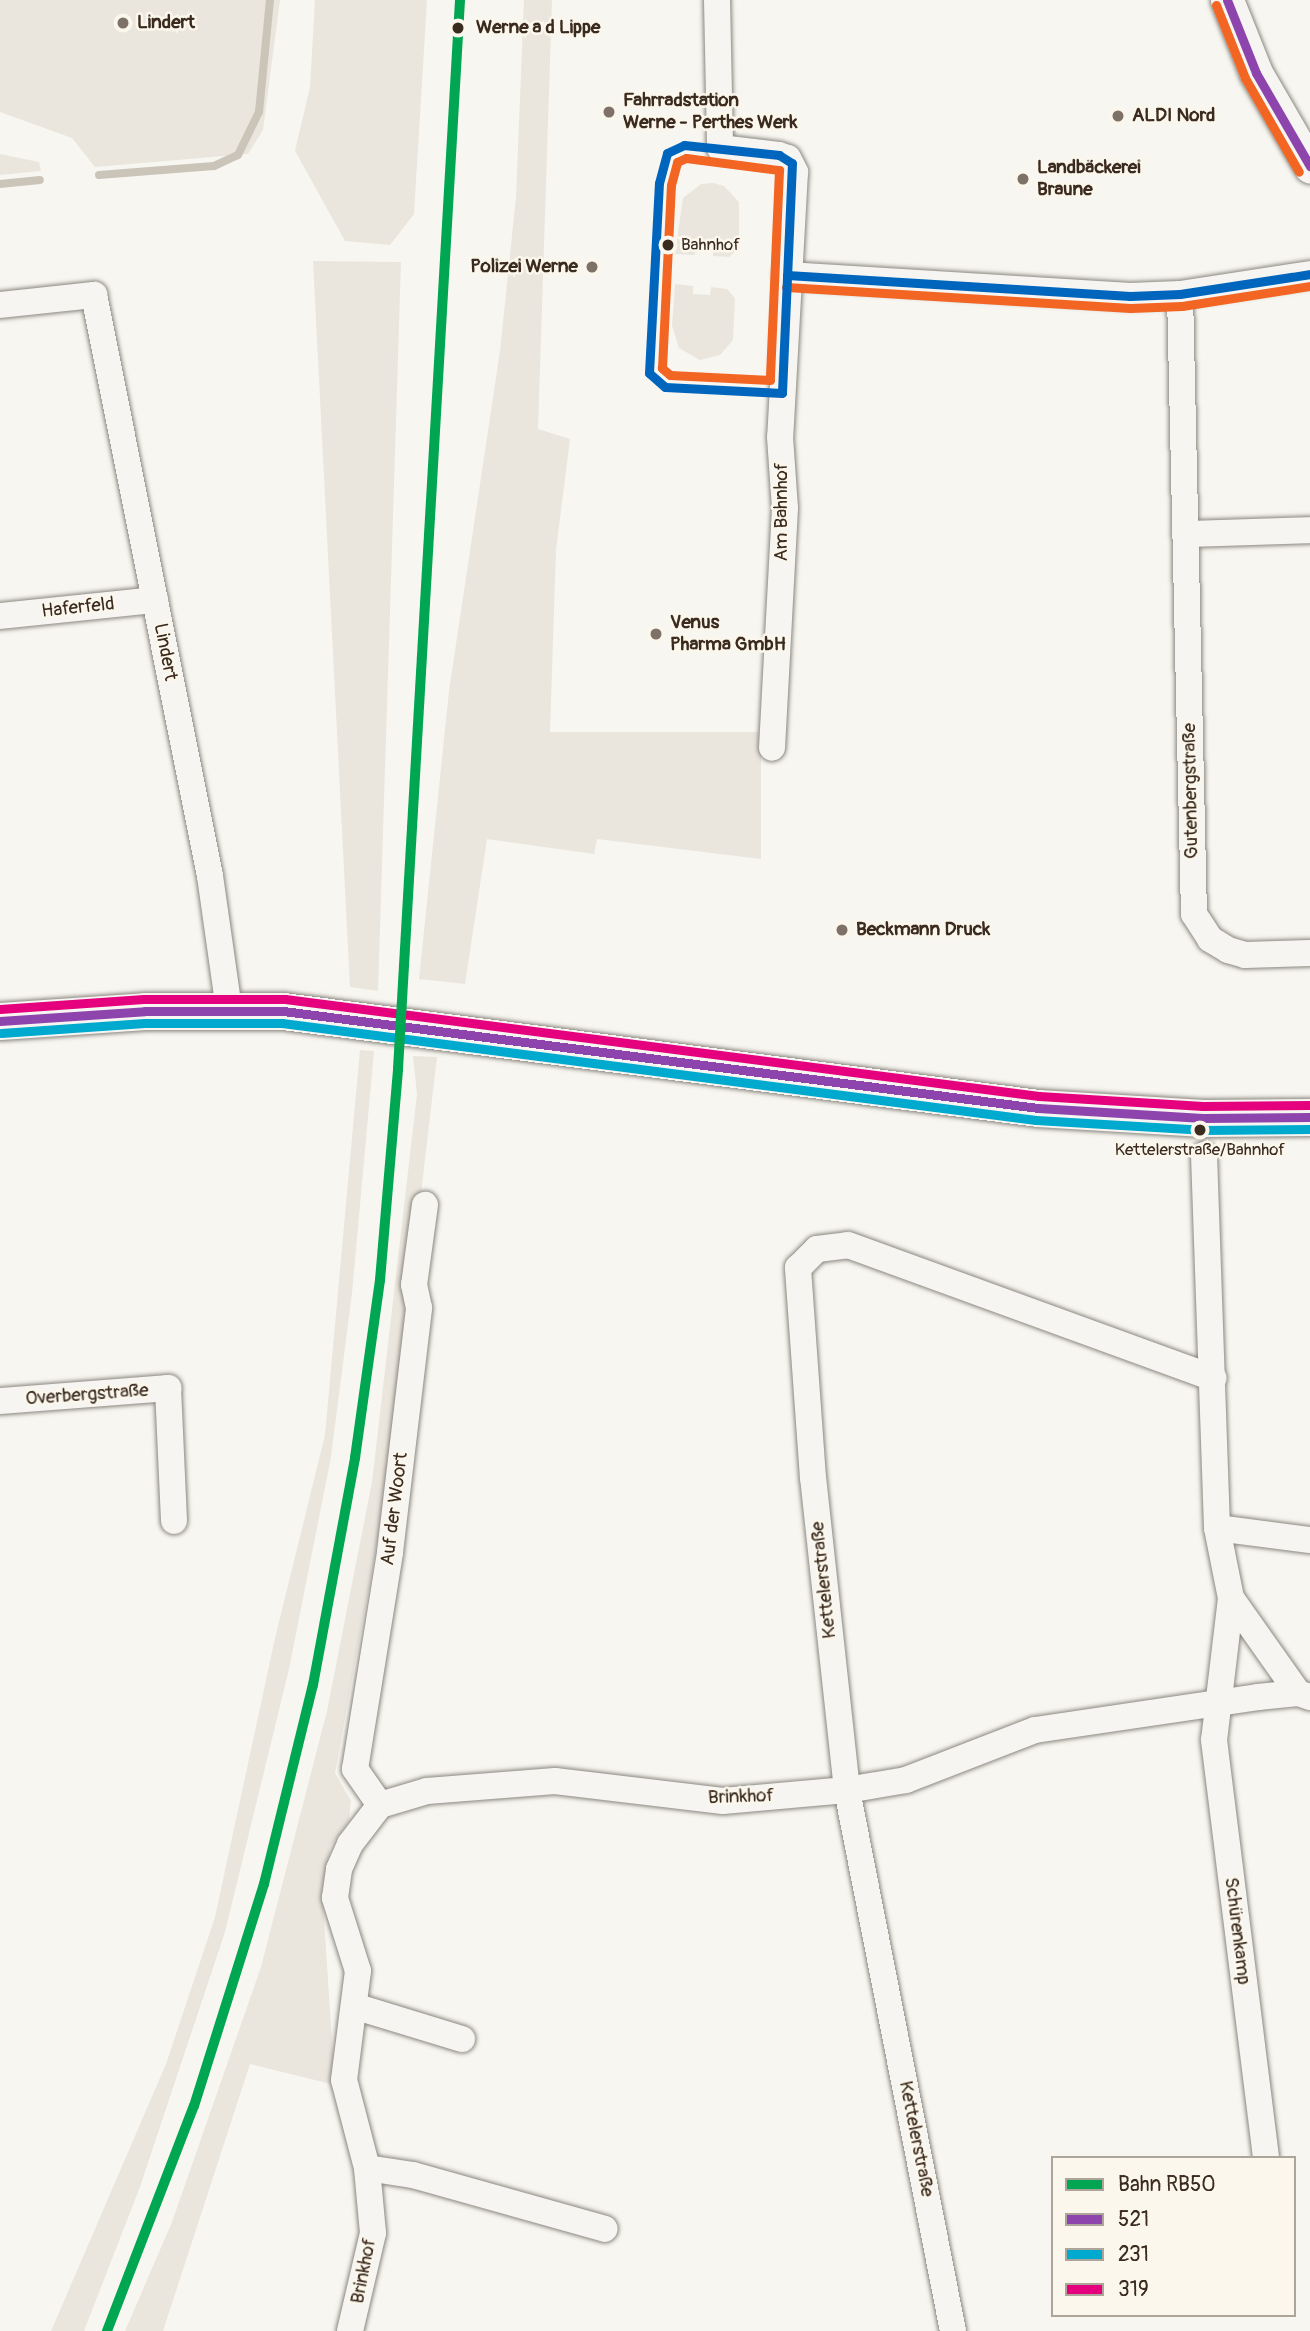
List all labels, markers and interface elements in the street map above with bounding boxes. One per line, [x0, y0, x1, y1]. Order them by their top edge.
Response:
place label: Lindert [137, 12, 195, 34]
marker: Lindert [115, 15, 131, 31]
marker: Werne a d Lippe [447, 17, 469, 39]
place label: Werne a d Lippe [476, 17, 600, 39]
place label: Fahrradstation Werne - Perthes Werk [623, 90, 797, 134]
marker: Fahrradstation Werne - Perthes Werk [601, 104, 617, 120]
place label: ALDI Nord [1132, 105, 1215, 127]
marker: ALDI Nord [1110, 108, 1126, 124]
place label: Landbäckerei Braune [1037, 157, 1141, 201]
marker: Landbäckerei Braune [1015, 171, 1031, 187]
place label: Bahnhof [681, 235, 740, 255]
marker: Bahnhof [661, 238, 675, 252]
place label: Polizei Werne [470, 256, 578, 278]
marker: Polizei Werne [584, 259, 600, 275]
street label: Am Bahnhof [771, 462, 793, 562]
street label: Haferfeld [40, 593, 116, 623]
place label: Venus Pharma GmbH [670, 612, 786, 656]
street label: Lindert [148, 621, 182, 683]
marker: Venus Pharma GmbH [648, 626, 664, 642]
street label: Gutenbergstraße [1178, 723, 1204, 859]
place label: Beckmann Druck [856, 919, 990, 941]
marker: Beckmann Druck [834, 922, 850, 938]
marker: Kettelerstraße/Bahnhof [1193, 1123, 1207, 1137]
place label: Kettelerstraße/Bahnhof [1115, 1140, 1285, 1160]
street label: Overbergstraße [25, 1379, 149, 1411]
street label: Auf der Woort [377, 1451, 413, 1567]
street label: Kettelerstraße [807, 1520, 841, 1640]
street label: Brinkhof [708, 1784, 774, 1810]
street label: Schürenkamp [1219, 1876, 1255, 1986]
street label: Kettelerstraße [894, 2079, 938, 2199]
legend [1051, 2156, 1296, 2317]
text: Bahn RB50 [1118, 2171, 1216, 2198]
text: 521 [1118, 2206, 1149, 2233]
street label: Brinkhof [346, 2236, 382, 2306]
text: 231 [1118, 2241, 1149, 2268]
text: 319 [1118, 2276, 1149, 2303]

